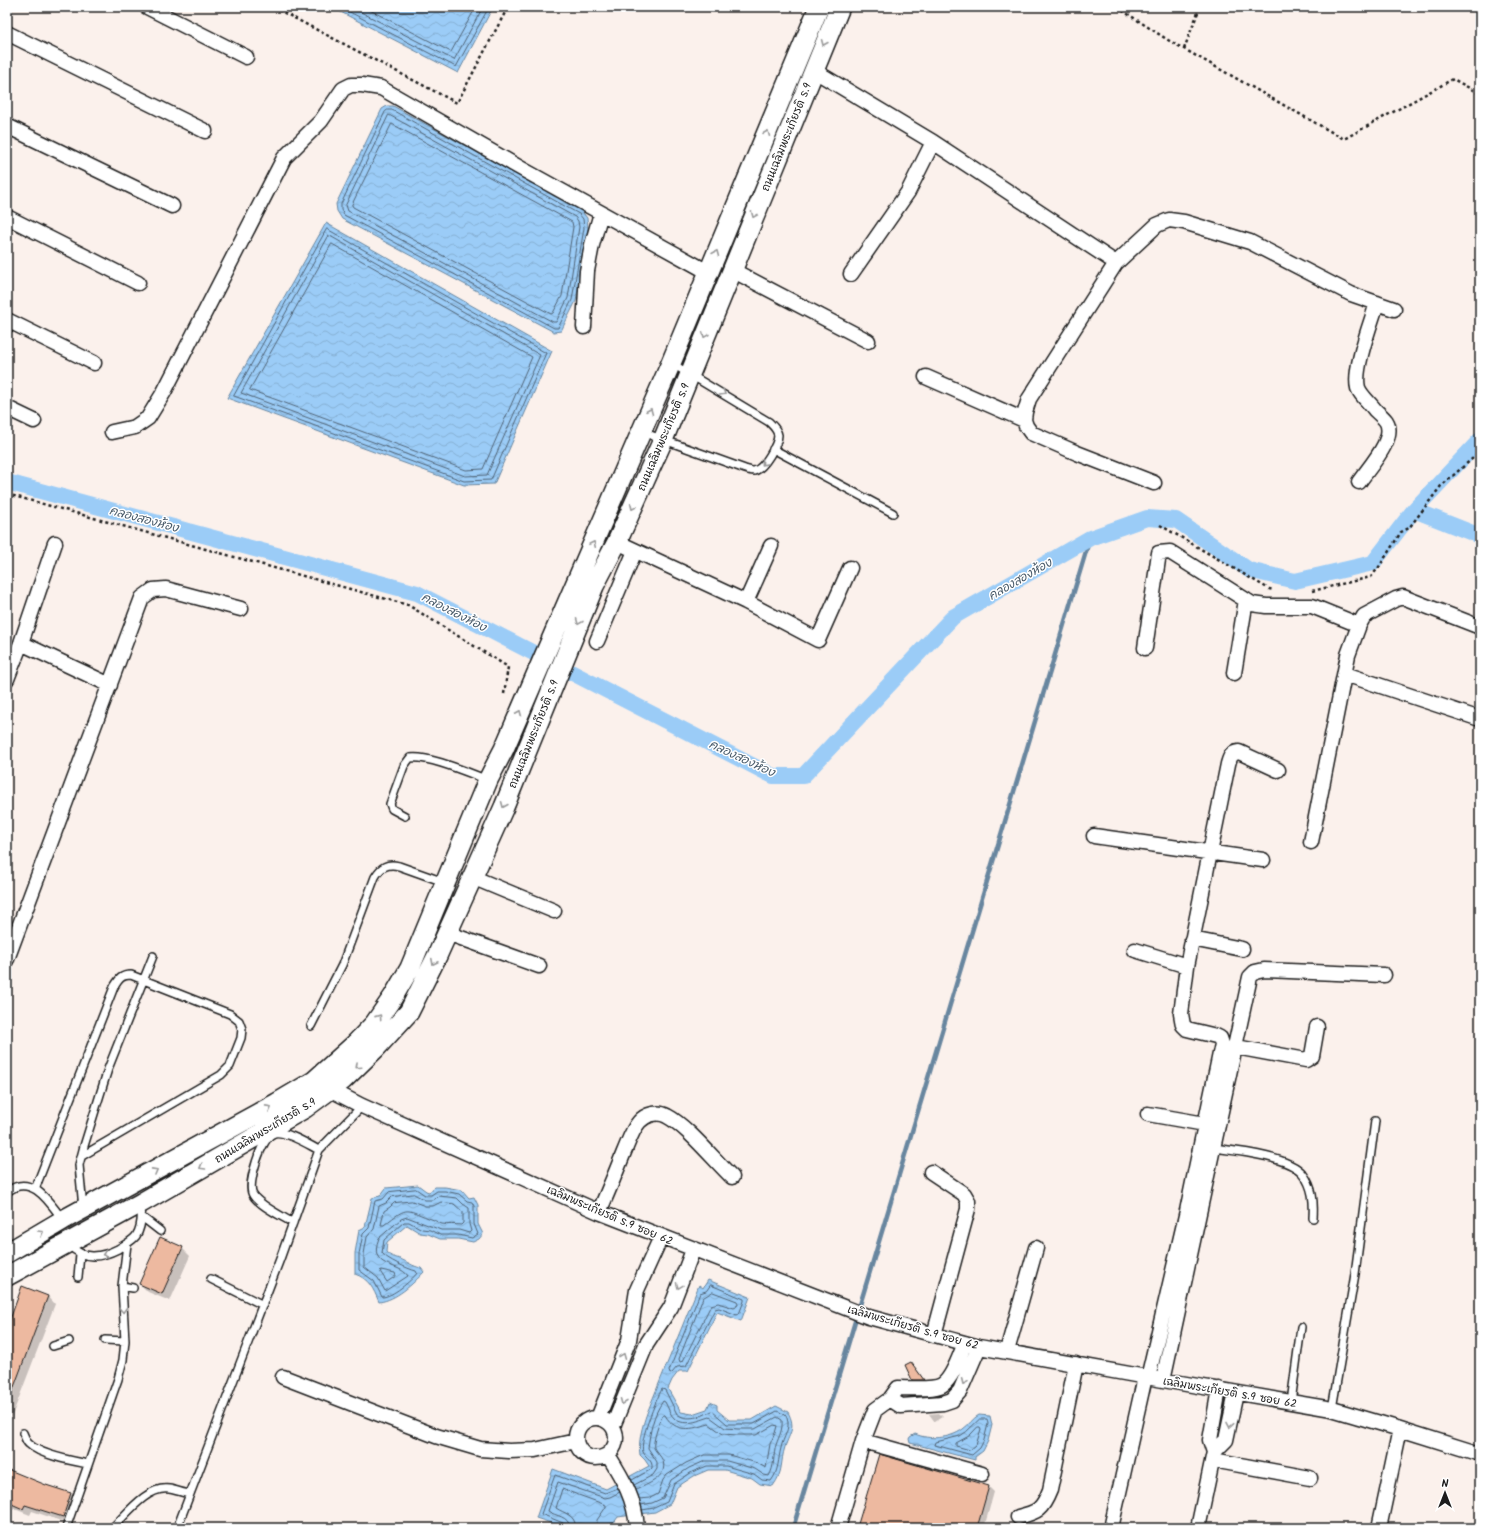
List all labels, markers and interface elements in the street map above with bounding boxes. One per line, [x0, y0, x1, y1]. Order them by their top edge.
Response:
one-way arrow [821, 39, 829, 46]
street label: ถนนเฉลิมพระเกียรติ ร.9 [757, 80, 817, 194]
one-way arrow [762, 129, 770, 136]
one-way arrow [751, 211, 759, 219]
one-way arrow [712, 249, 720, 256]
one-way arrow [702, 331, 710, 339]
street label: ถนนเฉลิมพระเกียรติ ร.9 [633, 380, 695, 494]
one-way arrow [719, 389, 726, 396]
one-way arrow [646, 408, 654, 415]
one-way arrow [761, 458, 768, 466]
water label: คลองสองห้อง [107, 501, 182, 538]
one-way arrow [630, 502, 638, 510]
one-way arrow [588, 540, 596, 548]
water label: คลองสองห้อง [985, 553, 1057, 605]
water label: คลองสองห้อง [418, 588, 491, 637]
one-way arrow [576, 618, 584, 626]
street label: ถนนเฉลิมพระเกียรติ ร.9 [504, 677, 564, 791]
one-way arrow [515, 710, 523, 717]
water label: คลองสองห้อง [706, 735, 779, 783]
one-way arrow [501, 802, 509, 809]
one-way arrow [431, 958, 439, 966]
one-way arrow [374, 1015, 381, 1022]
one-way arrow [355, 1061, 363, 1069]
street label: ถนนเฉลิมพระเกียรติ ร.9 [211, 1093, 320, 1168]
one-way arrow [264, 1105, 272, 1112]
one-way arrow [199, 1162, 207, 1170]
one-way arrow [151, 1168, 158, 1175]
street label: เฉลิมพระเกียรติ ร.9 ซอย 62 [544, 1181, 676, 1251]
one-way arrow [37, 1231, 44, 1238]
one-way arrow [101, 1249, 108, 1257]
one-way arrow [676, 1282, 684, 1289]
street label: เฉลิมพระเกียรติ ร.9 ซอย 62 [845, 1301, 980, 1355]
one-way arrow [119, 1307, 128, 1313]
one-way arrow [618, 1353, 626, 1360]
street label: เฉลิมพระเกียรติ ร.9 ซอย 62 [1162, 1372, 1298, 1414]
one-way arrow [961, 1378, 969, 1386]
one-way arrow [619, 1399, 627, 1406]
one-way arrow [1226, 1422, 1234, 1428]
north arrow [1425, 1473, 1465, 1513]
text: N [1442, 1475, 1449, 1493]

